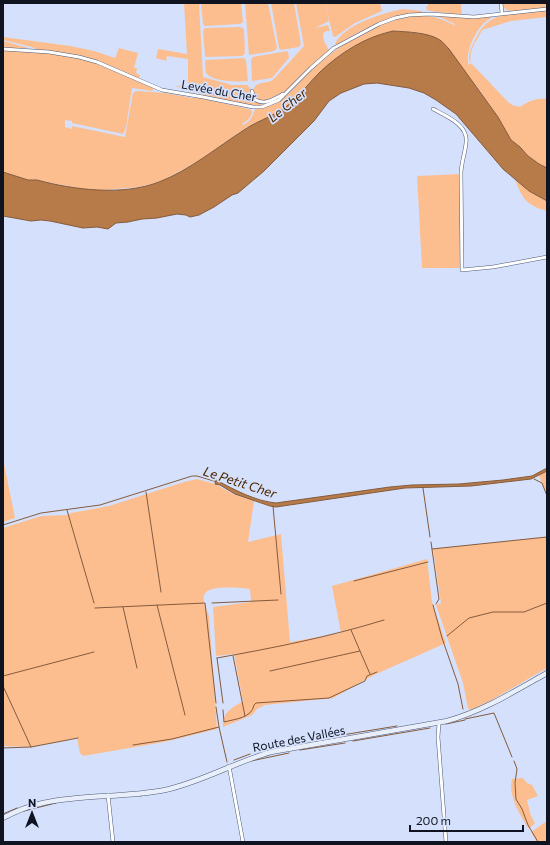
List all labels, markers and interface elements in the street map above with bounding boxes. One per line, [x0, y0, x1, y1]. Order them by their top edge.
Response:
street label: Levée du Cher [180, 77, 258, 104]
water label: Le Cher [264, 84, 310, 125]
water label: Le Petit Cher [201, 463, 280, 502]
street label: Route des Vallées [251, 722, 346, 754]
north arrow [12, 793, 52, 833]
text: N [28, 796, 36, 809]
scale bar [410, 807, 523, 833]
text: 200 m [416, 813, 451, 827]

